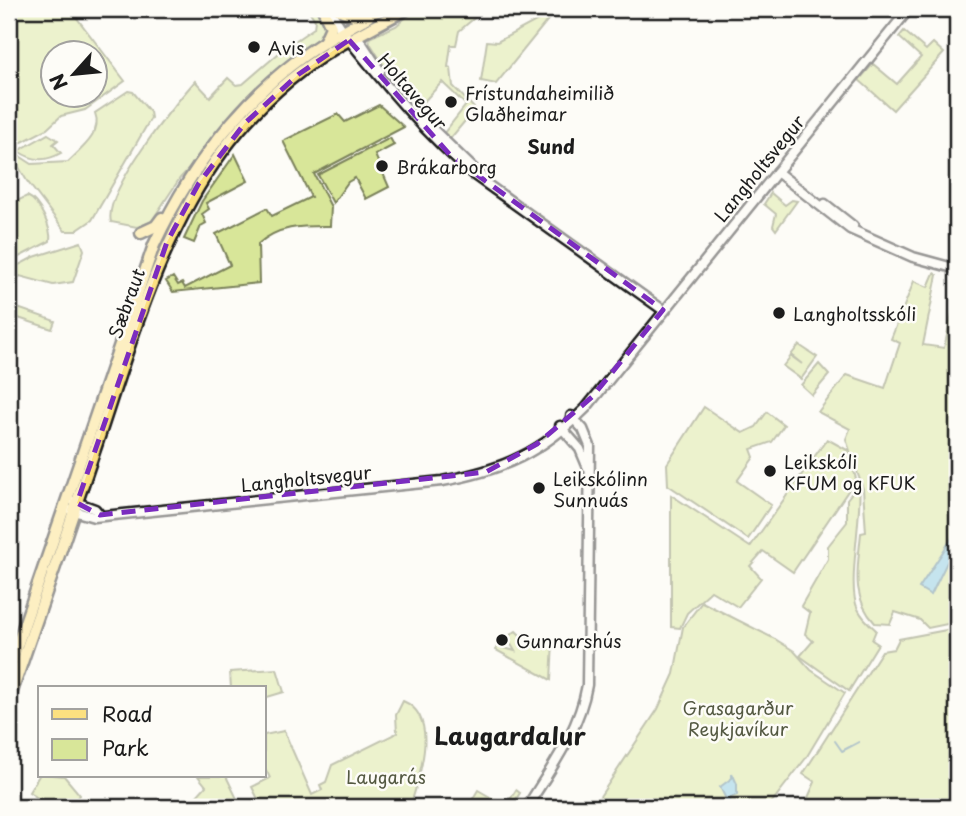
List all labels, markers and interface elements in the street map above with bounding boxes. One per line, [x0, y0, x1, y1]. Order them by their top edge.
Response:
place label: Avis [268, 34, 304, 61]
north arrow [38, 38, 108, 108]
marker: Avis [246, 39, 262, 55]
street label: Holtavegur [372, 47, 455, 136]
text: N [42, 69, 74, 95]
place label: Frístundaheimilið Glaðheimar [465, 79, 614, 127]
marker: Frístundaheimilið Glaðheimar [443, 94, 459, 110]
street label: Langholtsvegur [707, 108, 811, 227]
district label: Sund [527, 132, 575, 160]
place label: Brákarborg [396, 153, 497, 180]
marker: Brákarborg [374, 158, 390, 174]
street label: Sæbraut [101, 264, 151, 342]
place label: Langholtsskóli [793, 300, 916, 327]
marker: Langholtsskóli [771, 305, 787, 321]
place label: Leikskóli KFUM og KFUK [784, 448, 916, 496]
street label: Langholtsvegur [239, 458, 373, 498]
marker: Leikskóli KFUM og KFUK [762, 463, 778, 479]
place label: Leikskólinn Sunnuás [553, 465, 648, 513]
marker: Leikskólinn Sunnuás [531, 480, 547, 496]
place label: Gunnarshús [516, 627, 621, 654]
marker: Gunnarshús [494, 632, 510, 648]
legend [38, 686, 266, 778]
park label: Grasagarður Reykjavíkur [683, 694, 794, 742]
text: Road [102, 697, 153, 729]
district label: Laugardalur [434, 717, 586, 753]
text: Park [102, 731, 149, 763]
park label: Laugarás [346, 763, 426, 790]

